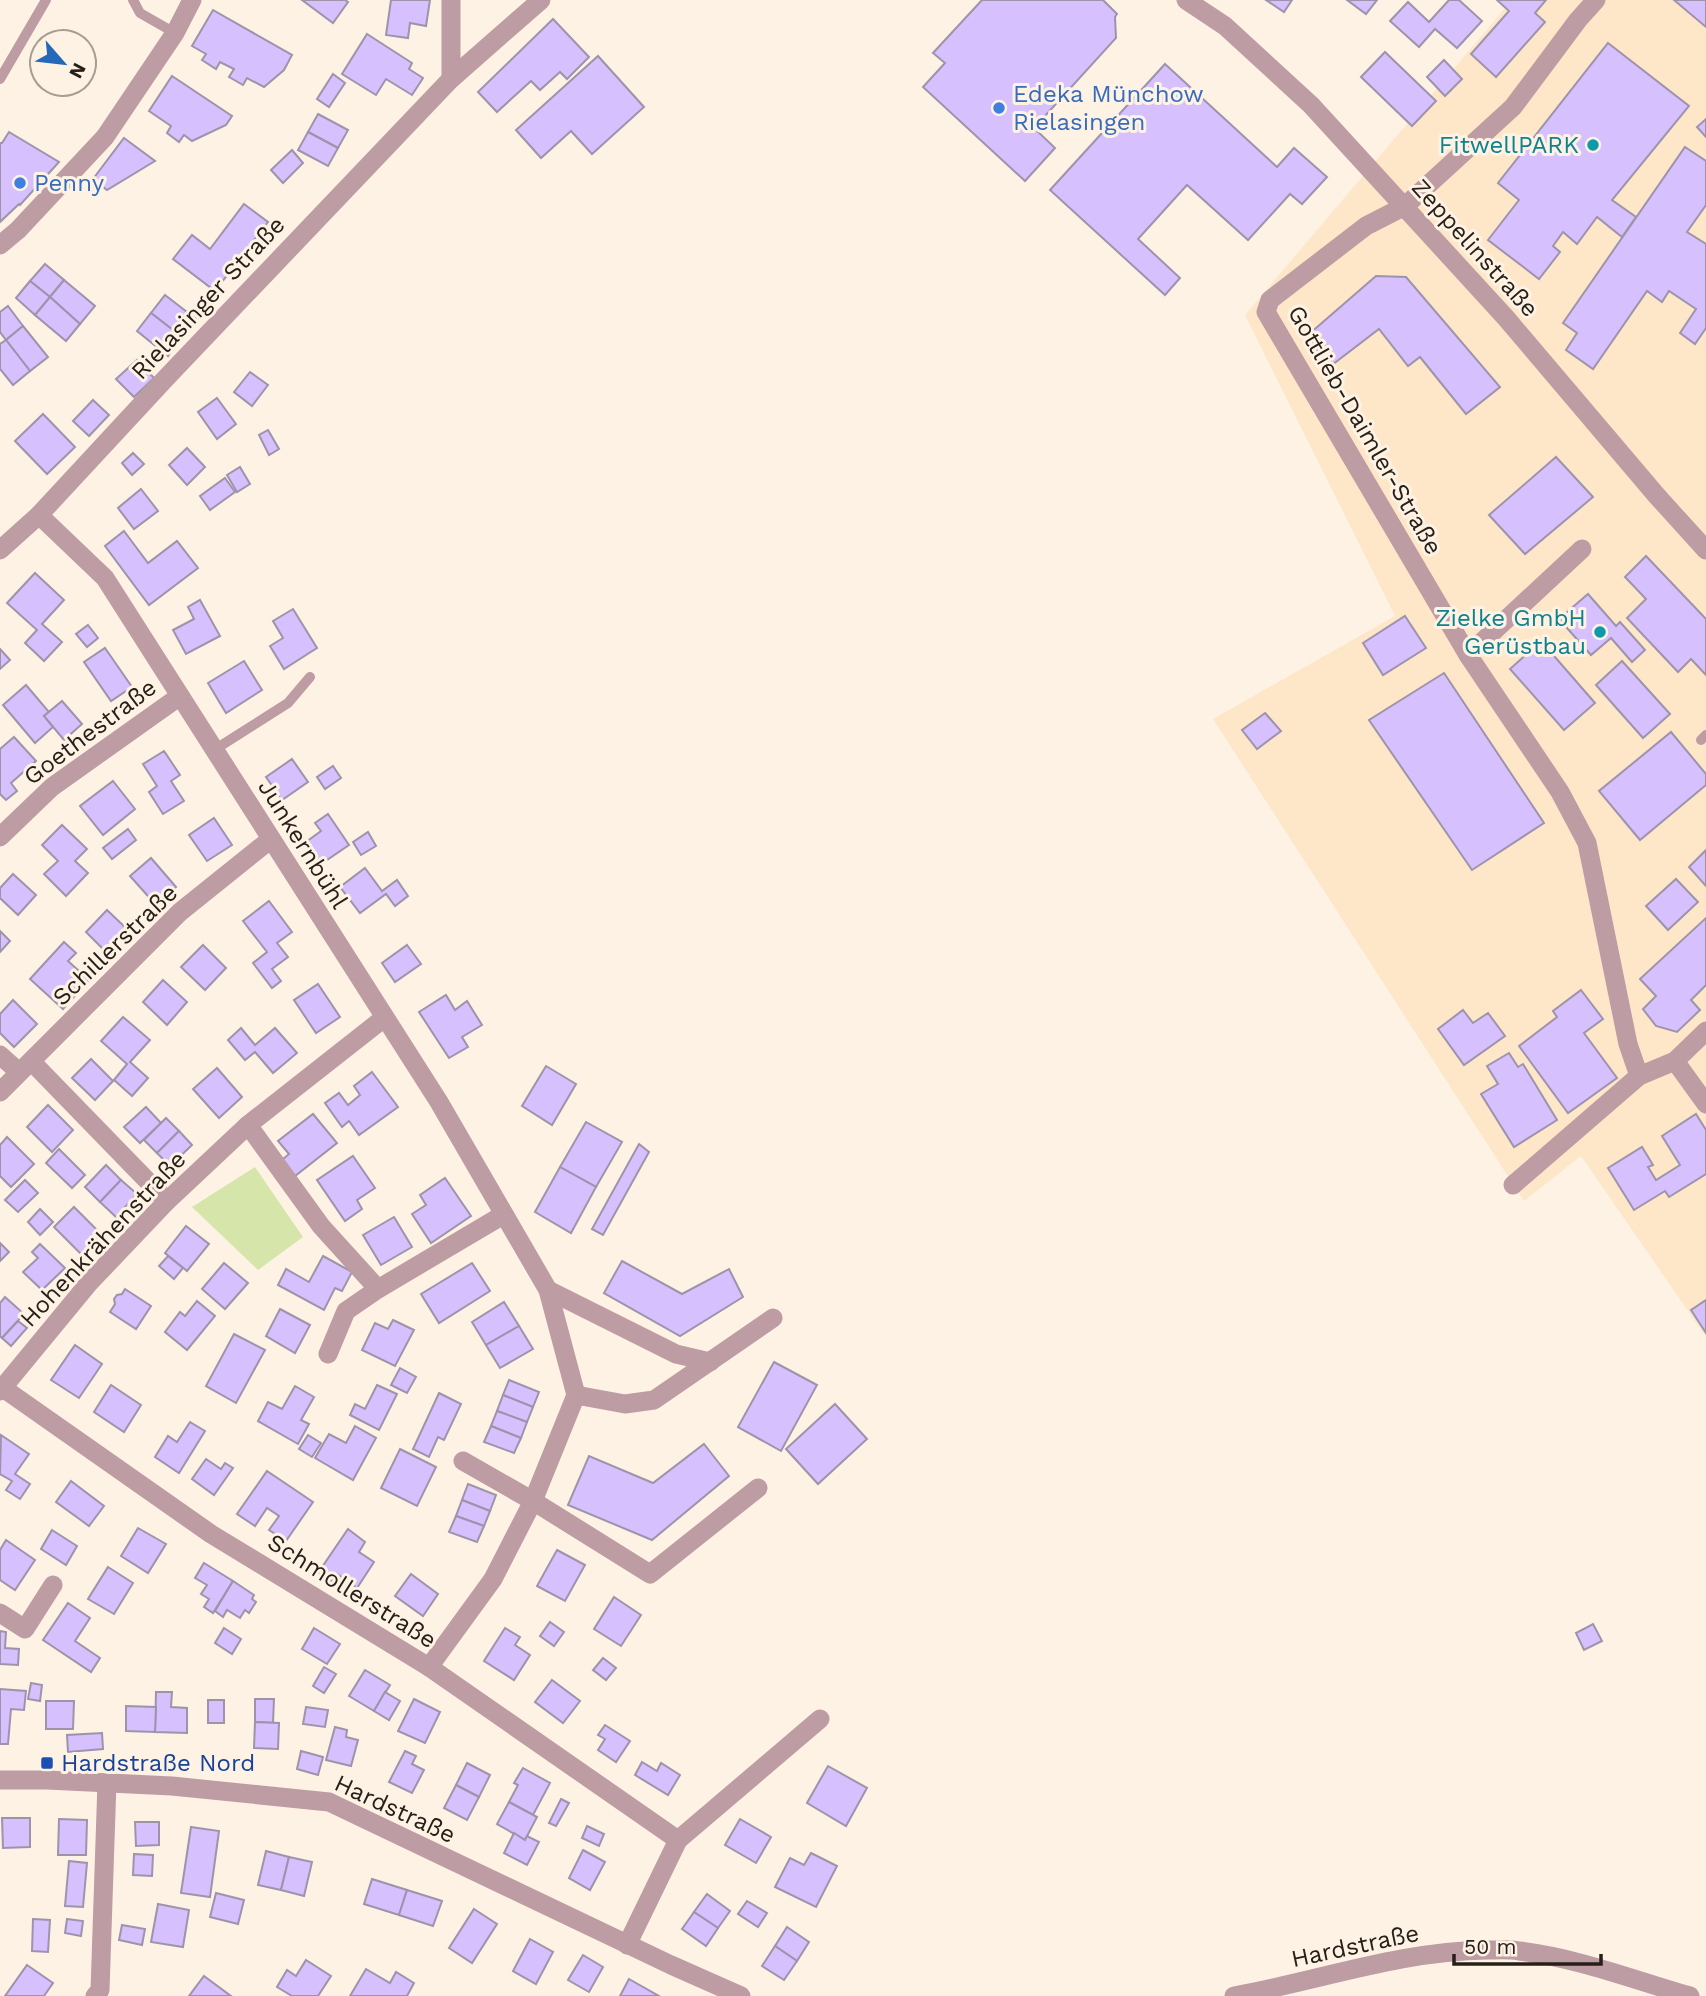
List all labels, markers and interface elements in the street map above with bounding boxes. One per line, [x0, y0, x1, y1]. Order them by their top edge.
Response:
north arrow [28, 28, 98, 98]
text: N [64, 59, 91, 82]
place label: Edeka Münchow Rielasingen [1013, 80, 1204, 136]
marker: Edeka Münchow Rielasingen [991, 100, 1007, 116]
place label: FitwellPARK [1439, 131, 1579, 159]
marker: FitwellPARK [1585, 137, 1601, 153]
place label: Penny [34, 169, 105, 197]
street label: Zeppelinstraße [1406, 173, 1544, 323]
marker: Penny [12, 175, 28, 191]
street label: Rielasinger Straße [125, 211, 291, 385]
street label: Gottlieb-Daimler-Straße [1282, 300, 1448, 560]
place label: Zielke GmbH Gerüstbau [1435, 604, 1586, 660]
marker: Zielke GmbH Gerüstbau [1592, 624, 1608, 640]
street label: Goethestraße [18, 673, 162, 791]
street label: Junkernbühl [252, 774, 354, 914]
street label: Schillerstraße [47, 879, 183, 1011]
street label: Hohenkrähenstraße [14, 1145, 192, 1333]
street label: Schmollerstraße [263, 1528, 441, 1654]
place label: Hardstraße Nord [61, 1749, 255, 1777]
marker: Hardstraße Nord [39, 1755, 55, 1771]
street label: Hardstraße [330, 1769, 460, 1849]
street label: Hardstraße [1289, 1919, 1421, 1973]
scale bar [1454, 1923, 1601, 1967]
text: 50 m [1464, 1934, 1516, 1959]

